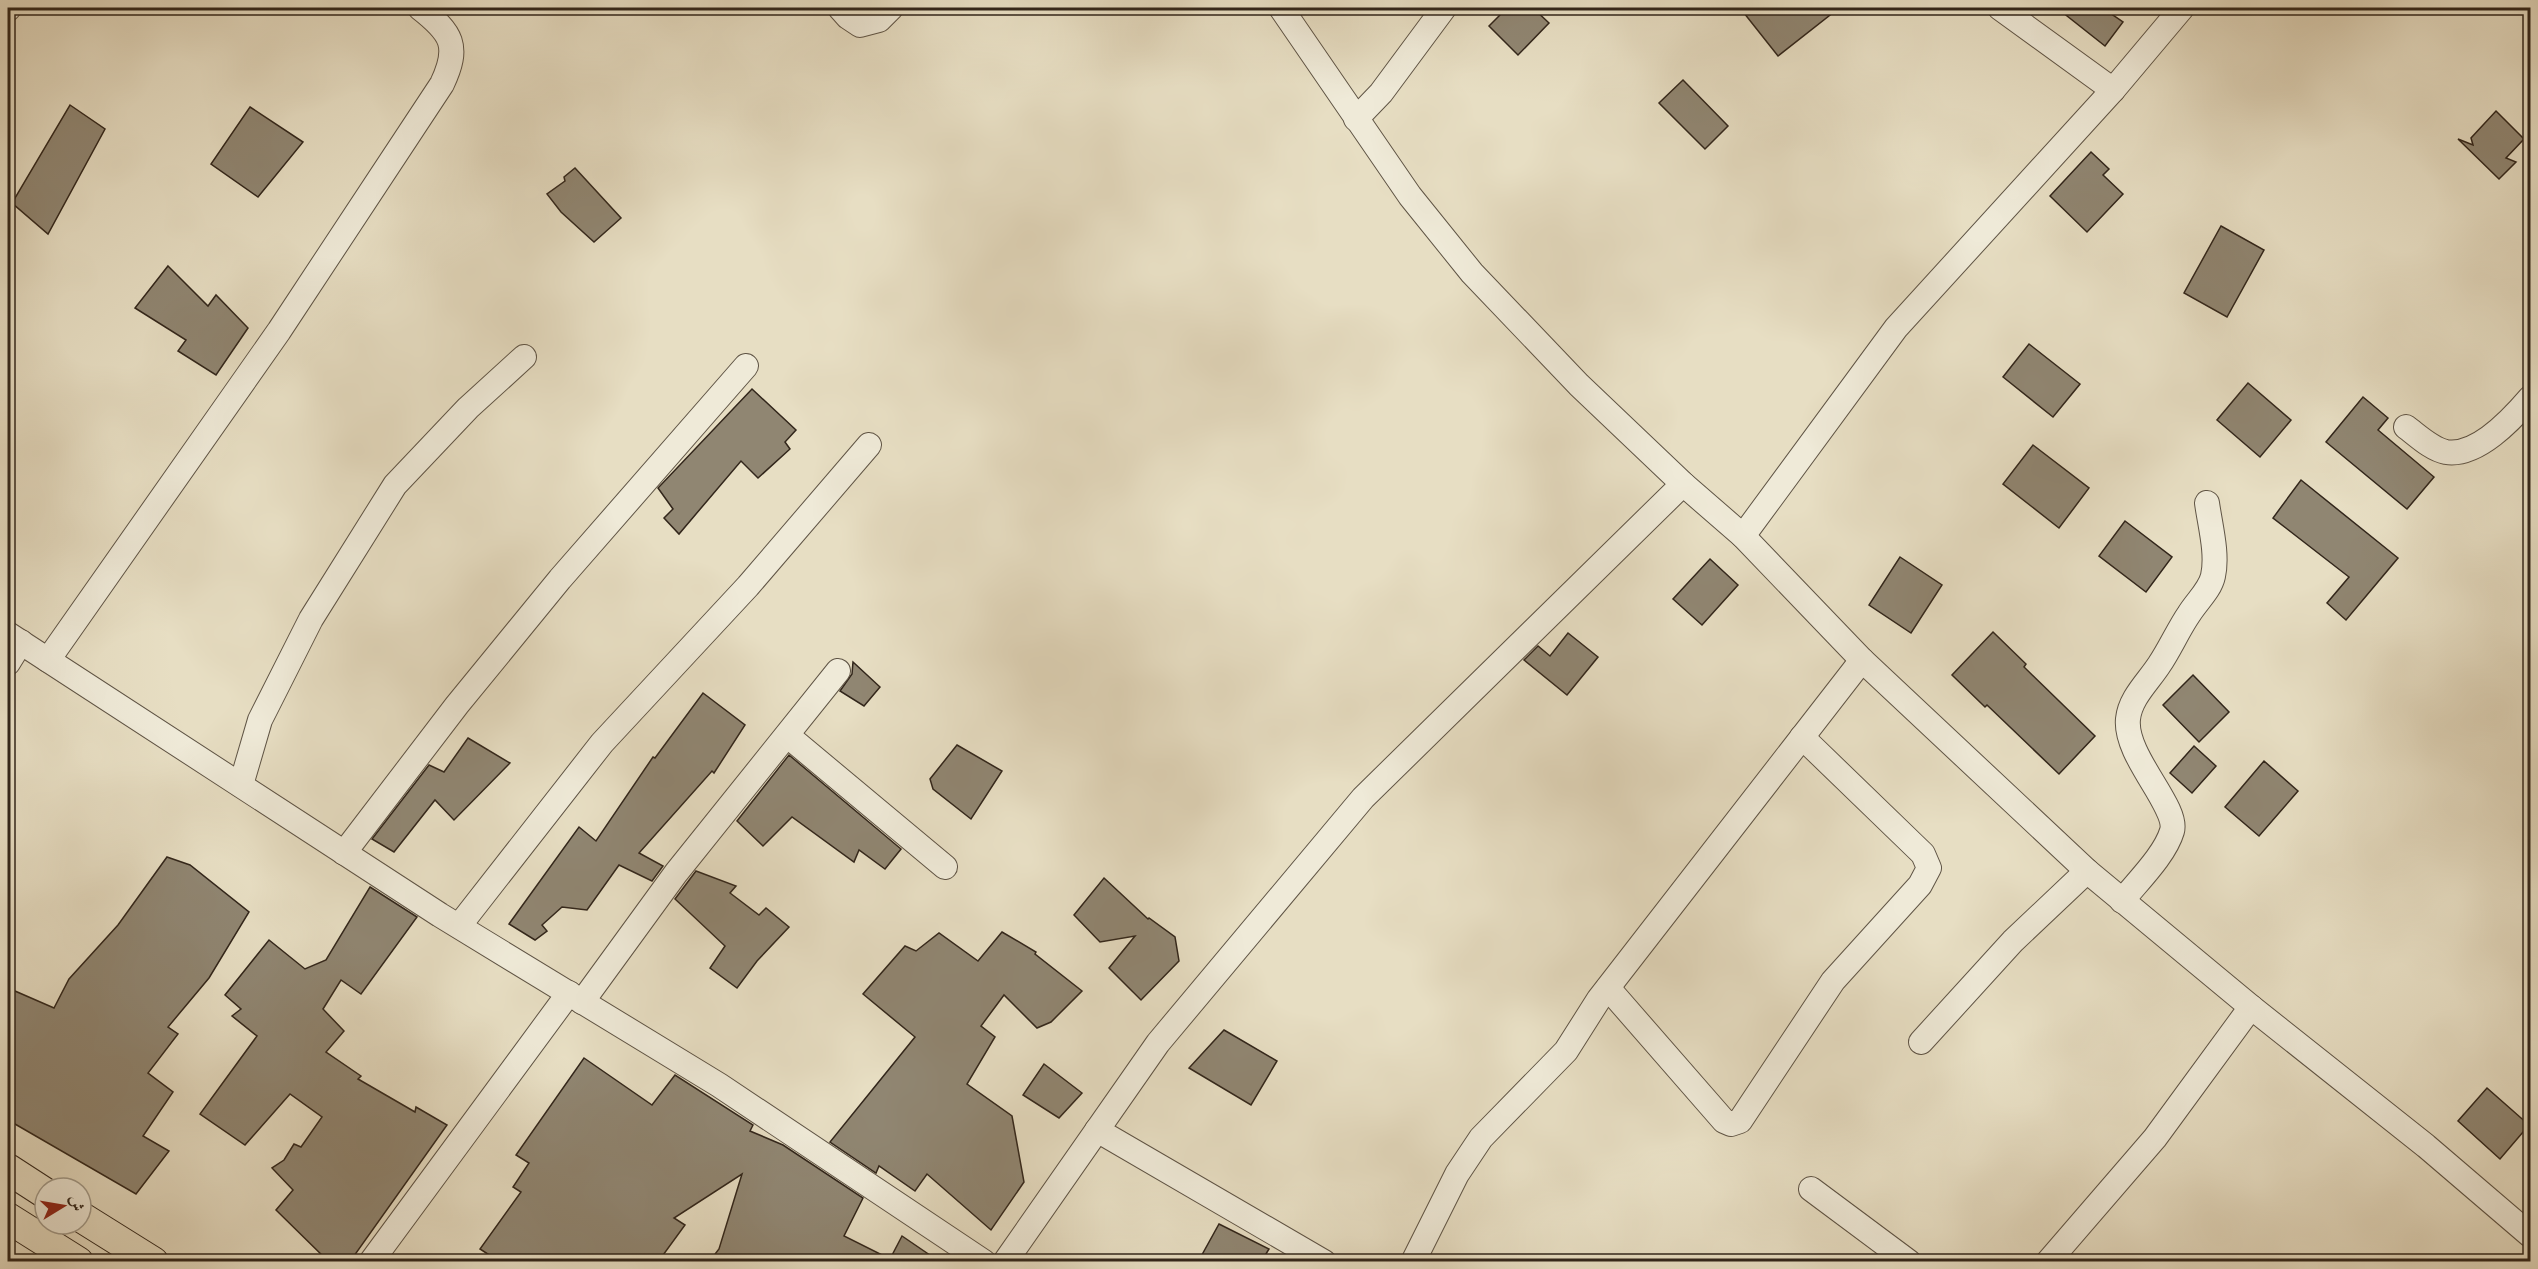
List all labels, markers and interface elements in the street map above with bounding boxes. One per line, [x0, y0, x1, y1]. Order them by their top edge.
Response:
north arrow [33, 1176, 93, 1236]
text: ش [66, 1194, 88, 1213]

